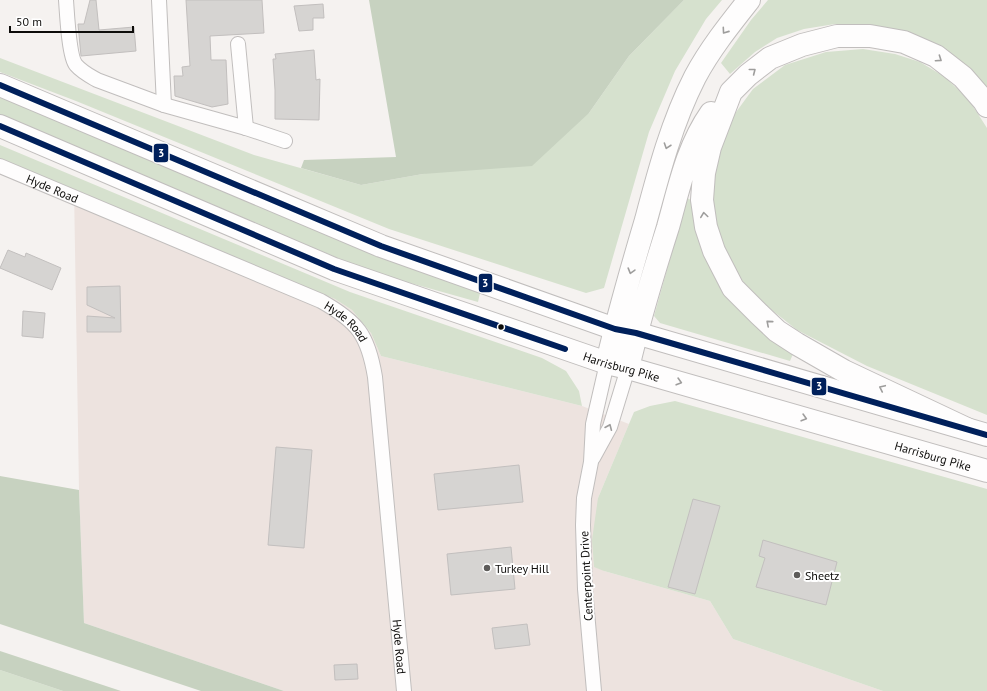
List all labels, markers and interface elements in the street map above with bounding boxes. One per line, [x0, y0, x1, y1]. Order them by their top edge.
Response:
scale bar [10, 8, 133, 34]
text: 50 m [16, 14, 42, 29]
one-way arrow [723, 26, 730, 33]
one-way arrow [935, 54, 942, 61]
one-way arrow [748, 69, 755, 76]
one-way arrow [663, 142, 672, 149]
line badge: 3 [153, 143, 169, 163]
text: 3 [158, 146, 164, 160]
street label: Hyde Road [24, 171, 81, 206]
one-way arrow [700, 212, 709, 218]
one-way arrow [627, 267, 636, 274]
line badge: 3 [478, 273, 493, 293]
text: 3 [482, 276, 488, 290]
street label: Hyde Road [322, 297, 372, 344]
one-way arrow [767, 321, 774, 328]
unlabelled marker [496, 322, 506, 332]
street label: Harrisburg Pike [581, 348, 662, 384]
line badge: 3 [811, 377, 827, 396]
one-way arrow [675, 378, 682, 386]
text: 3 [816, 379, 822, 393]
one-way arrow [878, 385, 886, 393]
one-way arrow [800, 413, 807, 422]
one-way arrow [604, 424, 612, 432]
street label: Harrisburg Pike [893, 437, 973, 474]
street label: Centerpoint Drive [576, 531, 596, 621]
place label: Turkey Hill [495, 561, 550, 576]
marker: Turkey Hill [482, 563, 492, 573]
place label: Sheetz [805, 568, 839, 583]
marker: Sheetz [792, 570, 802, 580]
street label: Hyde Road [390, 619, 410, 675]

